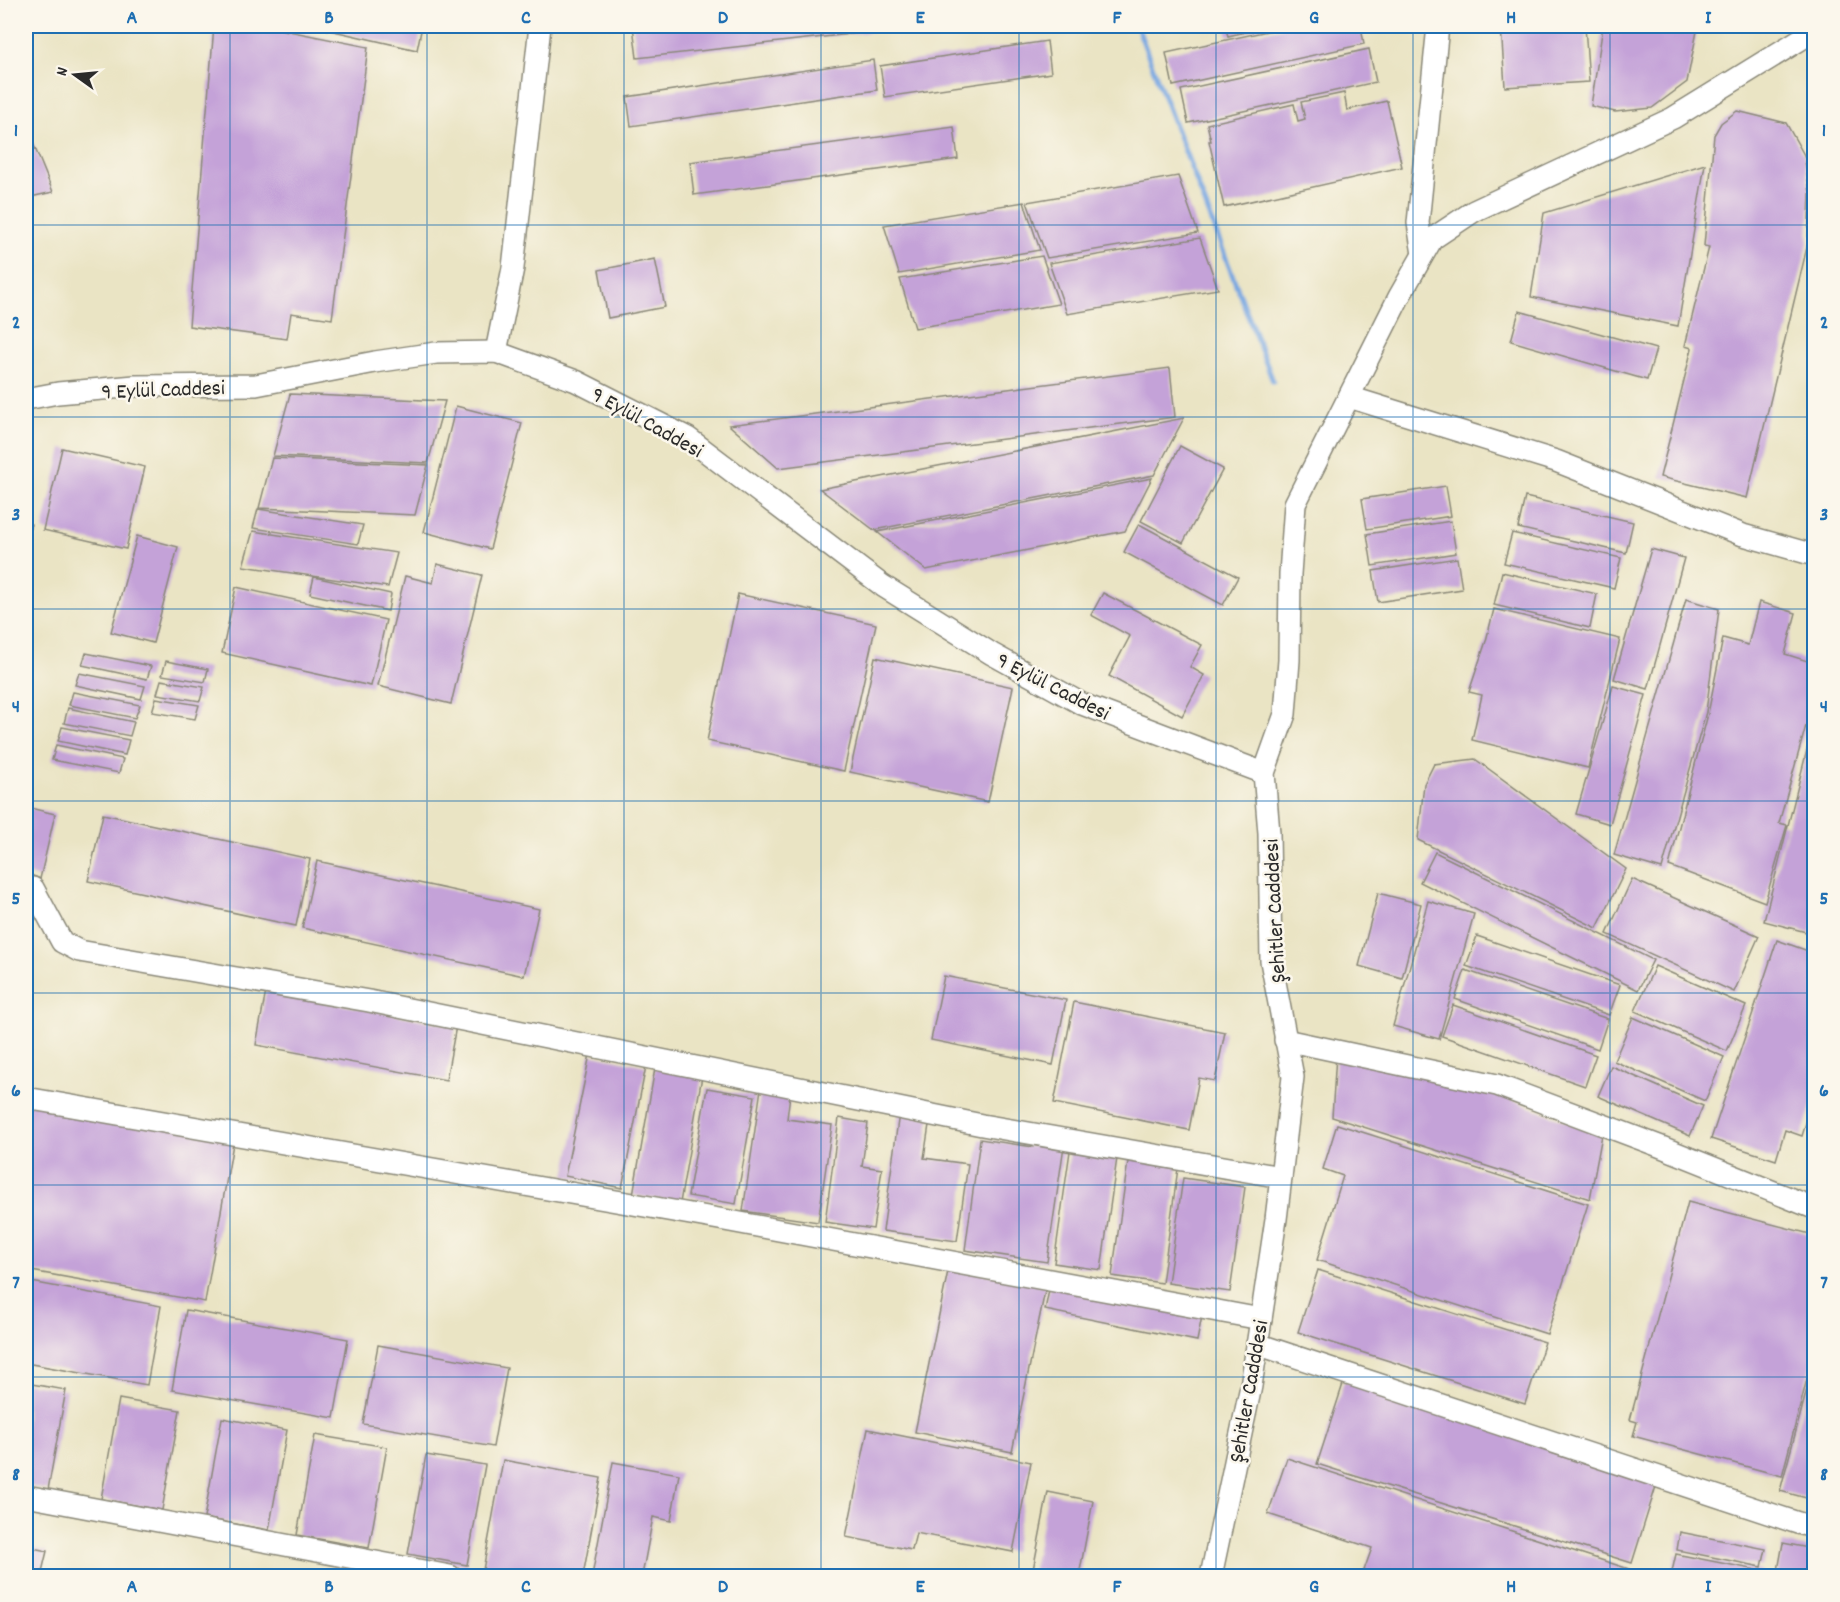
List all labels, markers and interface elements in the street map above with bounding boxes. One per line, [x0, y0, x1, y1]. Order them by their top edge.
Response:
text: A [127, 5, 138, 33]
text: B [324, 5, 334, 33]
text: C [521, 5, 531, 33]
text: D [718, 5, 729, 33]
text: E [915, 5, 925, 33]
text: F [1113, 5, 1123, 33]
text: G [1309, 5, 1319, 33]
text: H [1506, 5, 1516, 33]
text: I [1705, 5, 1712, 33]
north arrow [45, 45, 105, 105]
text: N [51, 65, 75, 79]
text: 1 [14, 118, 18, 146]
text: 1 [1822, 118, 1826, 146]
text: 2 [12, 310, 20, 338]
text: 2 [1820, 310, 1828, 338]
street label: 9 Eylül Caddesi [101, 374, 226, 409]
street label: 9 Eylül Caddesi [585, 380, 708, 468]
text: 3 [12, 502, 20, 530]
text: 3 [1820, 502, 1828, 530]
street label: 9 Eylül Caddesi [990, 646, 1115, 730]
text: 4 [12, 694, 20, 722]
text: 4 [1820, 694, 1828, 722]
street label: Şehitler Cadddesi [1257, 838, 1296, 984]
text: 5 [11, 886, 21, 914]
text: 5 [1819, 886, 1829, 914]
text: 6 [11, 1078, 21, 1106]
text: 6 [1819, 1078, 1829, 1106]
text: 7 [12, 1270, 20, 1298]
text: 7 [1820, 1270, 1828, 1298]
street label: Şehitler Cadddesi [1223, 1318, 1278, 1465]
text: 8 [12, 1462, 20, 1490]
text: 8 [1820, 1462, 1828, 1490]
text: A [127, 1574, 138, 1602]
text: B [324, 1574, 334, 1602]
text: C [521, 1574, 531, 1602]
text: D [718, 1574, 729, 1602]
text: E [915, 1574, 925, 1602]
text: F [1113, 1574, 1123, 1602]
text: G [1309, 1574, 1319, 1602]
text: H [1506, 1574, 1516, 1602]
text: I [1705, 1574, 1712, 1602]

